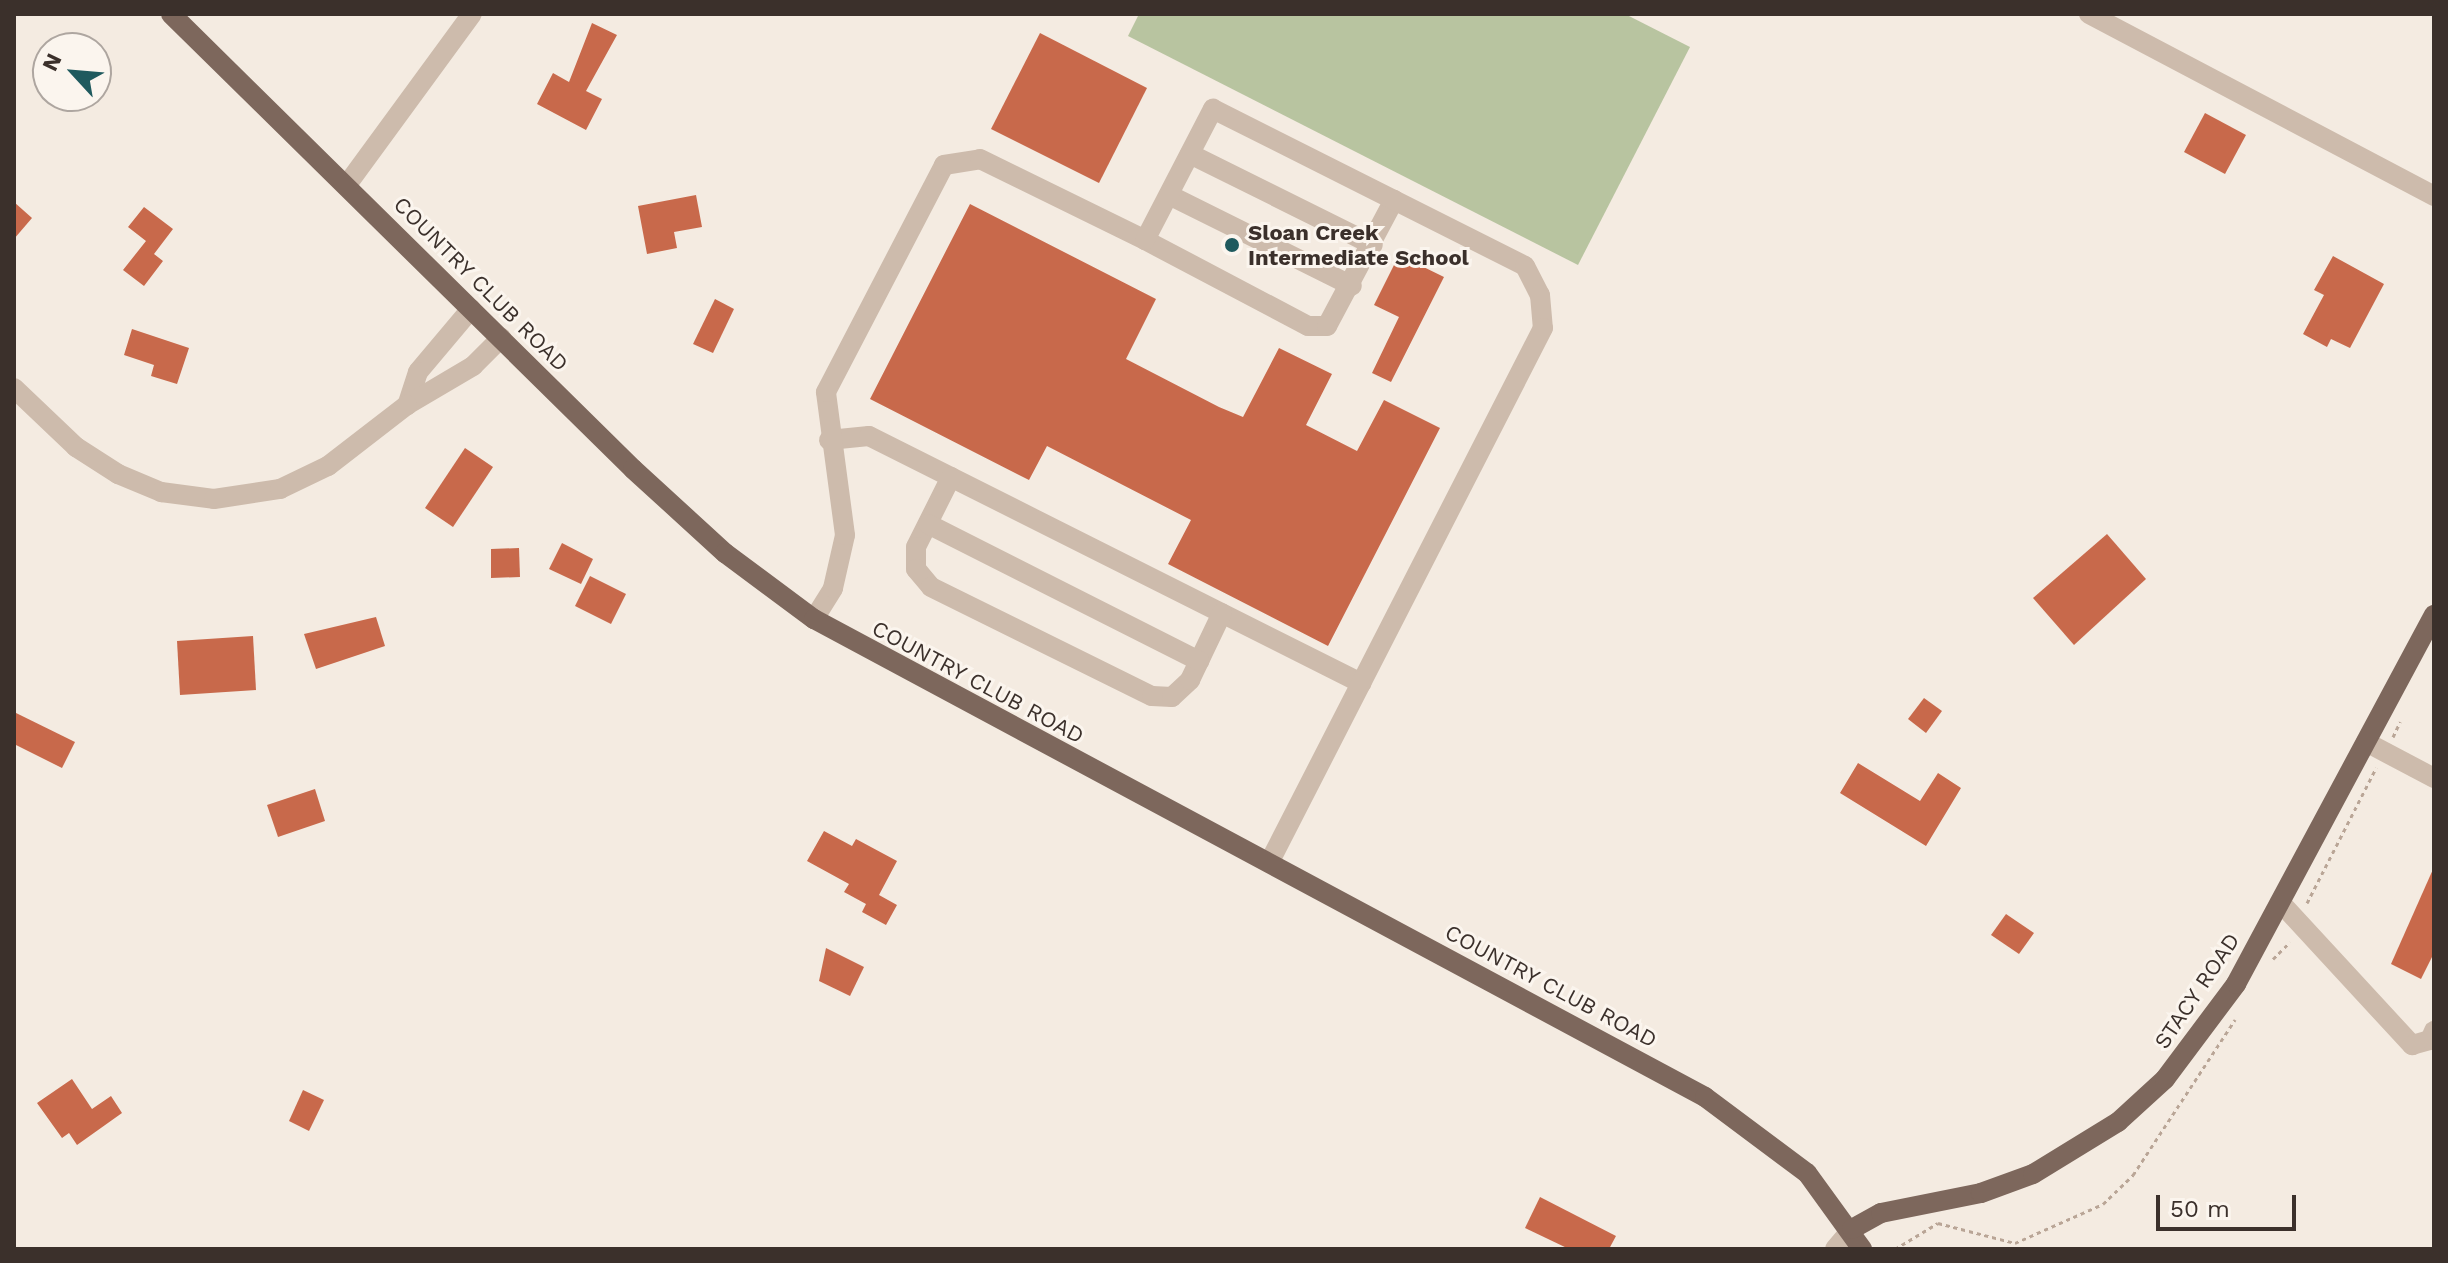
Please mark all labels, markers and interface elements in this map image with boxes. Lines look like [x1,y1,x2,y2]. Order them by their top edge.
north arrow [32,32,112,112]
text: N [37,49,67,75]
street label: COUNTRY CLUB ROAD [388,191,574,377]
place label: Sloan Creek Intermediate School [1248,219,1469,270]
marker: Sloan Creek Intermediate School [1223,236,1241,254]
street label: COUNTRY CLUB ROAD [867,615,1089,749]
street label: COUNTRY CLUB ROAD [1440,919,1662,1053]
street label: STACY ROAD [2148,928,2246,1054]
scale bar [2160,1179,2300,1229]
text: 50 m [2170,1195,2230,1223]

